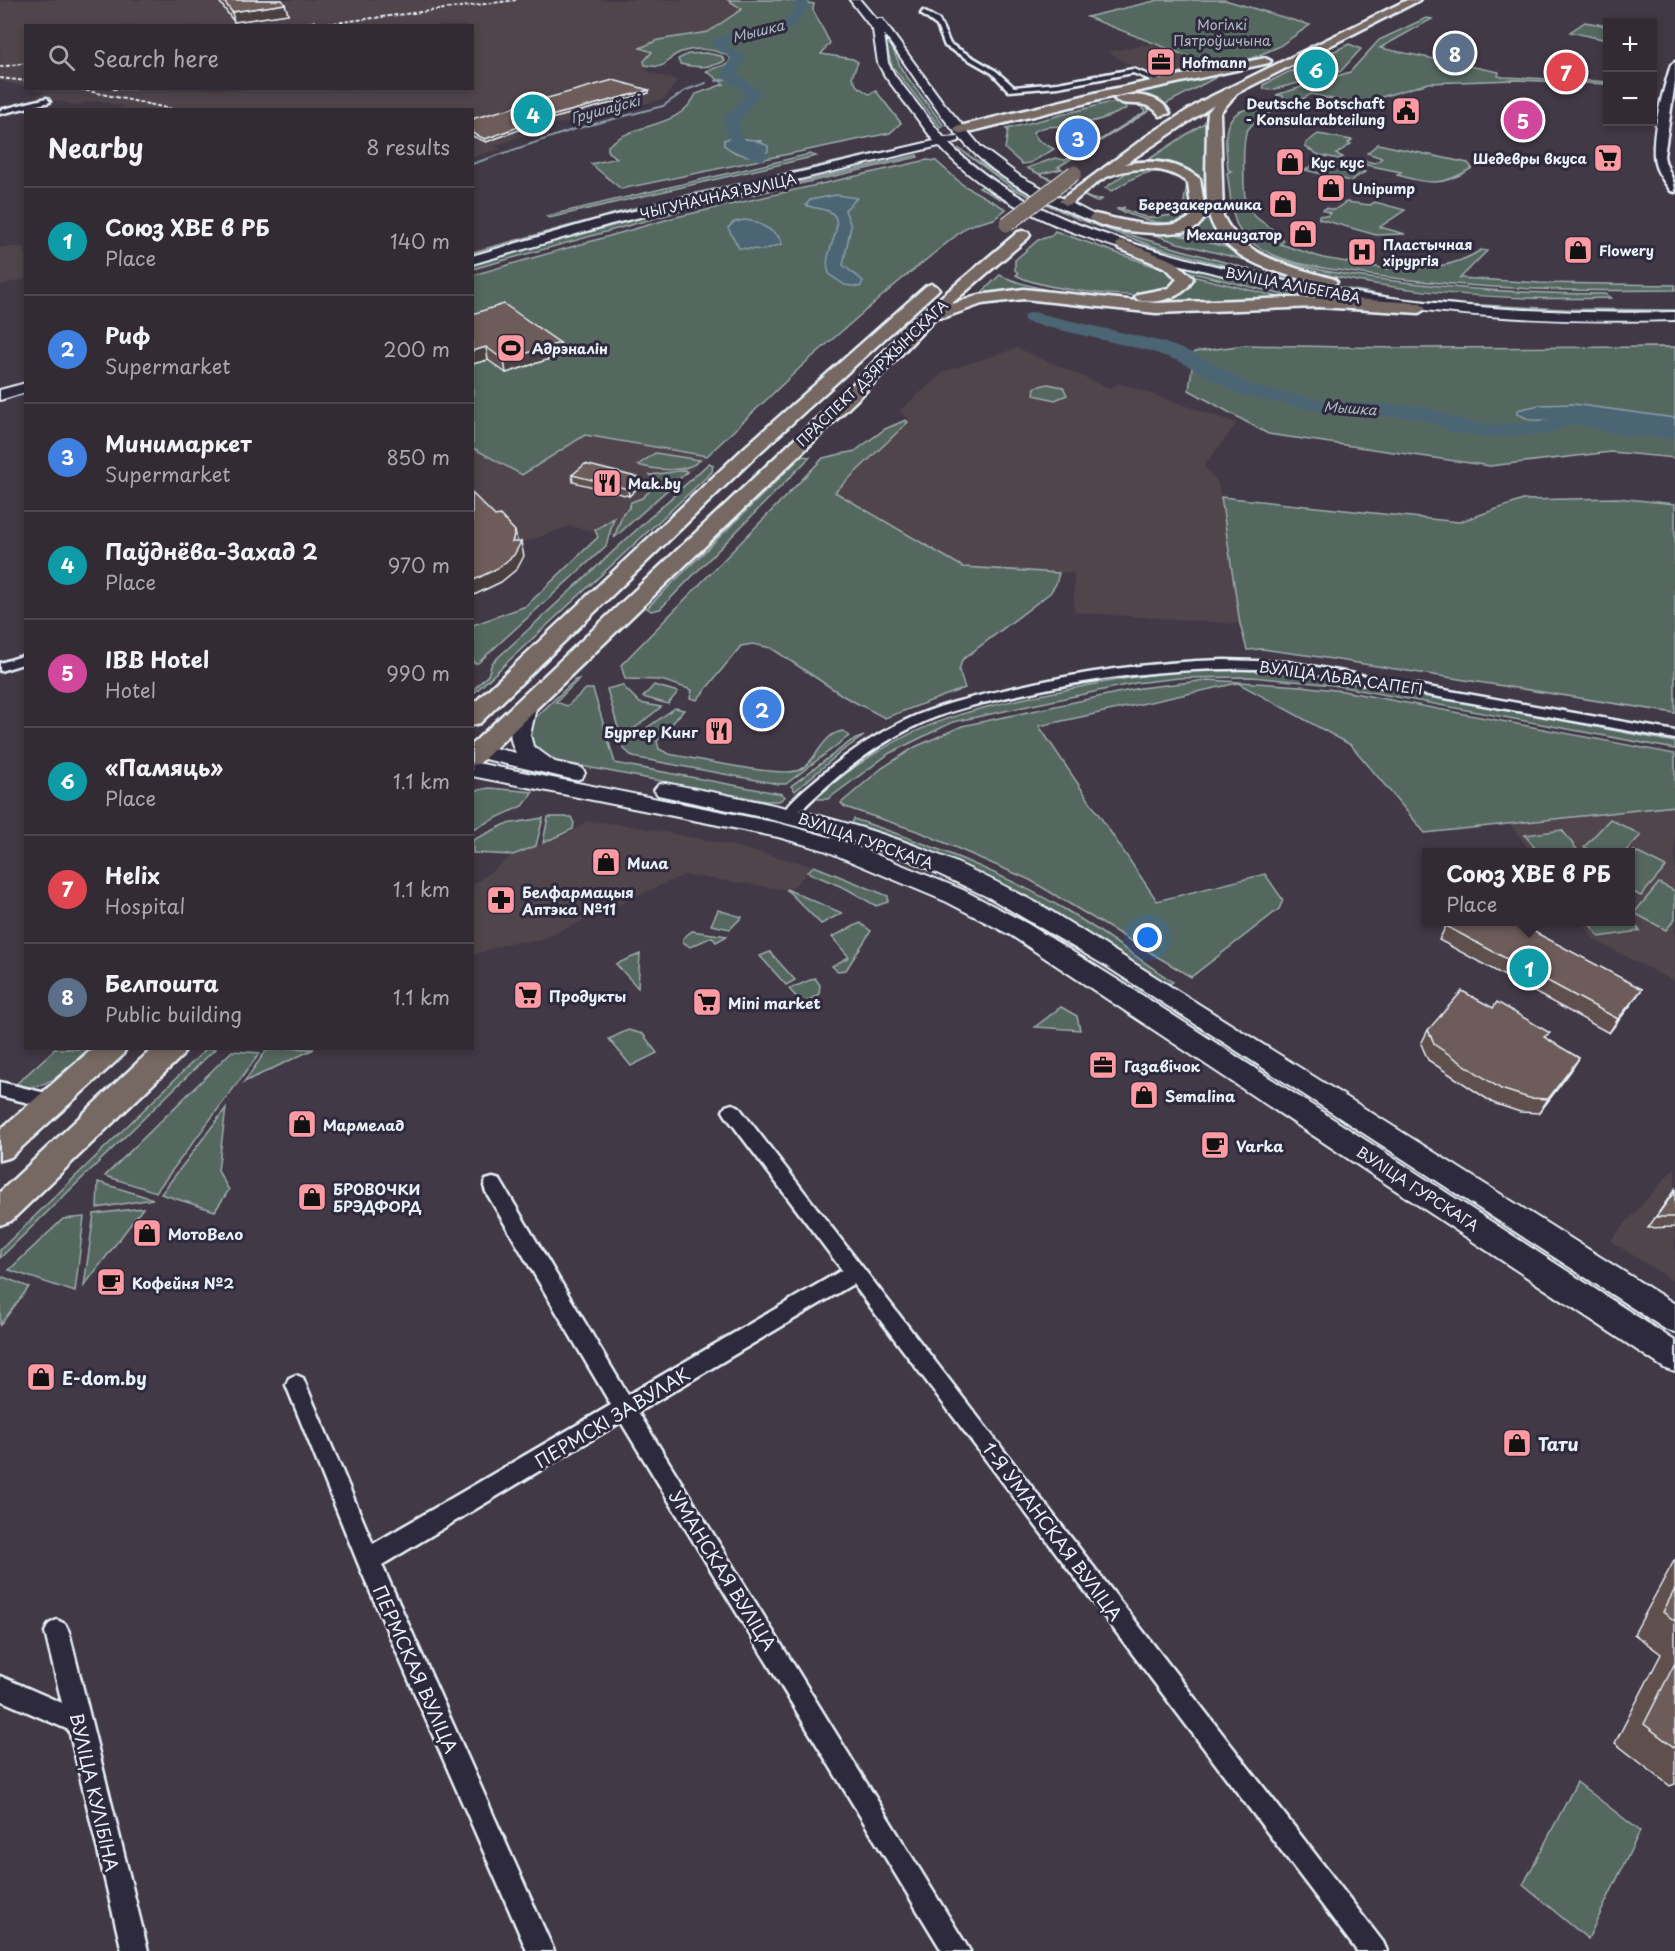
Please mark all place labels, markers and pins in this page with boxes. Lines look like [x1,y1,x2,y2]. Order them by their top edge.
pin: 8 [1436,31,1474,76]
office icon: Hofmann [1145,46,1177,78]
pin: 6 [1296,46,1336,92]
pin: 7 [1546,50,1586,94]
place label: Hofmann [1182,52,1247,73]
pin: 4 [514,92,552,136]
place label: Deutsche Botschaft - Konsularabteilung [1246,93,1385,130]
public building icon: Deutsche Botschaft - Konsularabteilung [1390,95,1422,127]
pin: 5 [1504,98,1543,142]
pin: 3 [1058,116,1098,160]
supermarket icon: Шедевры вкуса [1592,142,1624,174]
shop icon: Кус кус [1274,146,1306,178]
place label: Шедевры вкуса [1473,148,1588,169]
place label: Кус кус [1311,152,1365,173]
shop icon: Unipump [1315,172,1347,204]
place label: Unipump [1352,178,1415,199]
shop icon: Березакерамика [1267,188,1299,220]
place label: Березакерамика [1138,194,1262,215]
shop icon: Механизатор [1287,218,1319,250]
place label: Механизатор [1186,224,1282,245]
place label: Пластычная хірургія [1383,234,1473,271]
shop icon: Flowery [1562,234,1594,266]
hospital icon: Пластычная хірургія [1346,236,1378,268]
place label: Flowery [1599,240,1654,261]
sports icon: Адрэналін [495,332,527,364]
place label: Адрэналін [532,338,608,359]
restaurant icon: Mak.by [591,467,623,499]
place label: Mak.by [628,473,681,494]
pin: 2 [742,686,782,732]
restaurant icon: Бургер Кинг [703,715,735,747]
place label: Бургер Кинг [604,720,699,743]
shop icon: Мила [590,846,622,878]
place label: Мила [627,851,669,874]
place label: Белфармацыя Аптэка №11 [521,880,634,920]
pharmacy icon: Белфармацыя Аптэка №11 [485,884,517,916]
pin: 1 [1510,946,1549,990]
supermarket icon: Продукты [512,979,544,1011]
place label: Продукты [549,984,626,1007]
supermarket icon: Mini market [691,986,723,1018]
place label: Mini market [728,991,821,1014]
office icon: Газавічок [1087,1049,1119,1081]
place label: Газавічок [1124,1054,1200,1077]
shop icon: Semalina [1128,1079,1160,1111]
place label: Semalina [1165,1084,1236,1107]
shop icon: Мармелад [286,1108,318,1140]
place label: Мармелад [323,1113,404,1136]
cafe icon: Varka [1199,1129,1231,1161]
place label: Varka [1236,1134,1284,1157]
place label: БРОВОЧКИ БРЭДФОРД [333,1177,422,1217]
shop icon: БРОВОЧКИ БРЭДФОРД [296,1181,328,1213]
shop icon: МотоВело [131,1217,163,1249]
place label: МотоВело [168,1222,243,1245]
cafe icon: Кофейня №2 [95,1266,127,1298]
place label: Кофейня №2 [132,1271,235,1294]
shop icon: E-dom.by [25,1361,57,1393]
place label: E-dom.by [62,1364,147,1391]
shop icon: Тати [1501,1427,1533,1459]
place label: Тати [1538,1430,1579,1457]

